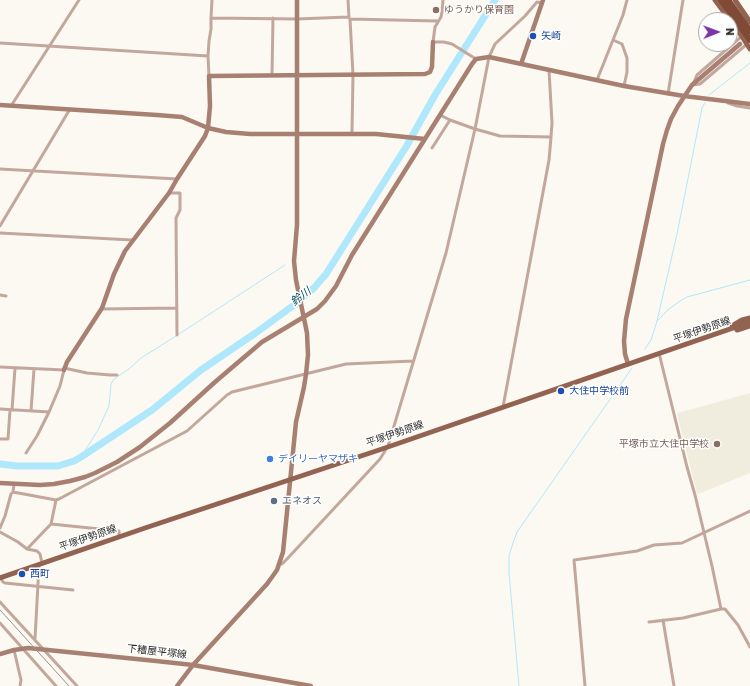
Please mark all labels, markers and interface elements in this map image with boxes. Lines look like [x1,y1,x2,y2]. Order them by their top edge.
place label: ゆうかり保育園 [444,4,514,16]
marker: ゆうかり保育園 [431,5,441,15]
north arrow [698,12,738,52]
text: N [723,28,736,36]
place label: 矢崎 [541,30,561,42]
marker: 矢崎 [528,31,538,41]
water label: 鈴川 [288,285,314,309]
street label: 平塚伊勢原線 [672,315,732,345]
place label: 大住中学校前 [569,385,629,397]
marker: 大住中学校前 [556,386,566,396]
street label: 平塚伊勢原線 [365,419,425,449]
place label: 平塚市立大住中学校 [619,438,709,450]
marker: 平塚市立大住中学校 [712,439,722,449]
place label: デイリーヤマザキ [278,453,358,465]
marker: デイリーヤマザキ [265,454,275,464]
place label: エネオス [282,495,322,507]
marker: エネオス [269,496,279,506]
street label: 平塚伊勢原線 [58,523,118,553]
place label: 西町 [30,568,50,580]
marker: 西町 [17,569,27,579]
street label: 下糟屋平塚線 [127,643,187,661]

